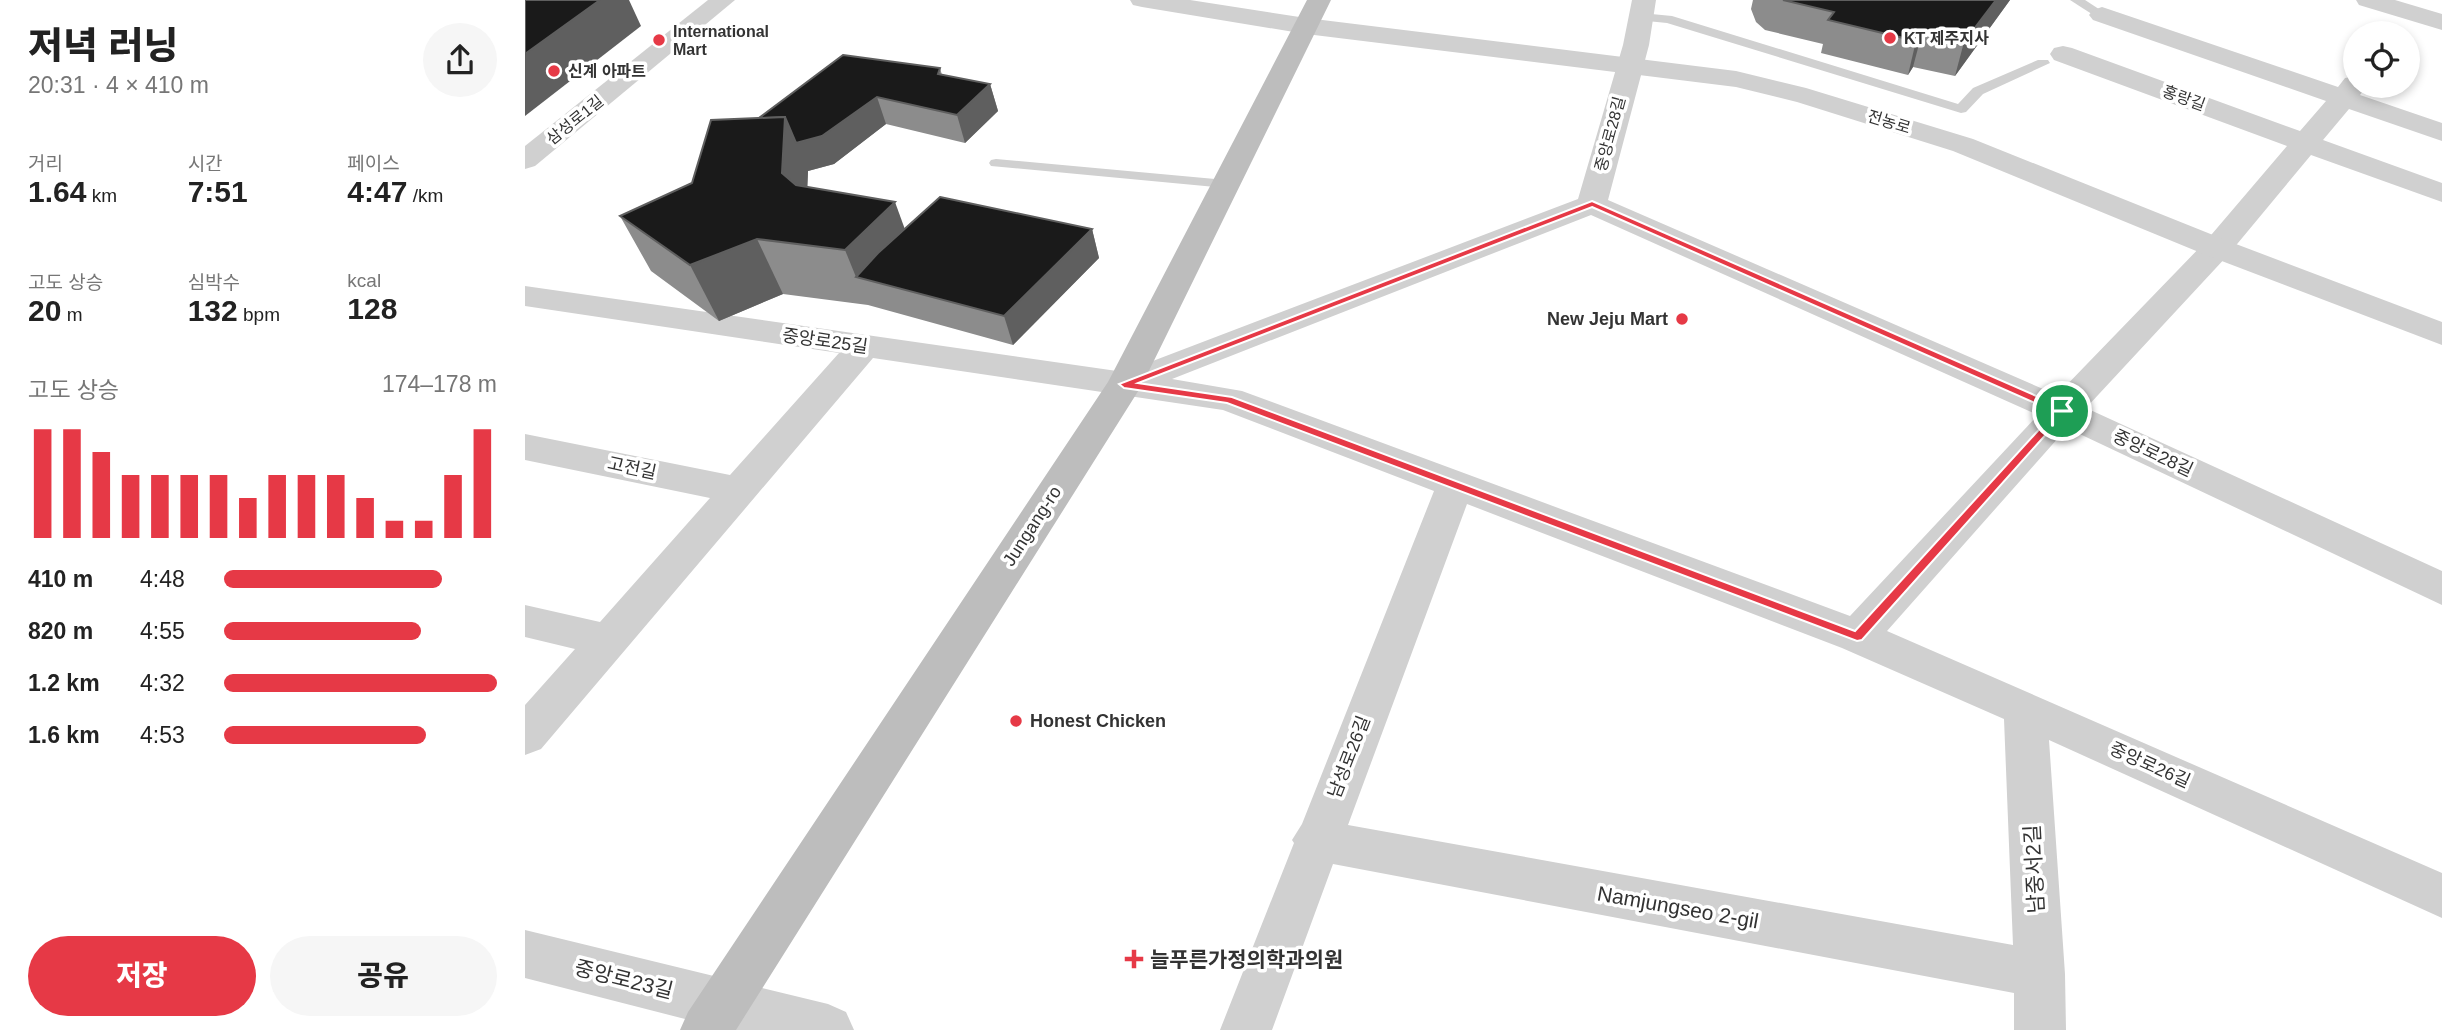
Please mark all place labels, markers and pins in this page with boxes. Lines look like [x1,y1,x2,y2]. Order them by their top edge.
place label: International Mart [673,23,769,58]
marker: KT 제주지사 [1882,30,1898,46]
place label: KT 제주지사 [1904,30,1989,47]
marker: International Mart [651,32,667,48]
marker: 신계 아파트 [546,63,562,79]
place label: 신계 아파트 [568,63,646,80]
place label: New Jeju Mart [1547,309,1668,329]
marker: New Jeju Mart [1674,311,1690,327]
pin [2032,381,2092,441]
place label: Honest Chicken [1030,711,1166,731]
marker: Honest Chicken [1008,713,1024,729]
place label: 늘푸른가정의학과의원 [1150,948,1343,971]
marker: 늘푸른가정의학과의원 [1124,949,1144,969]

